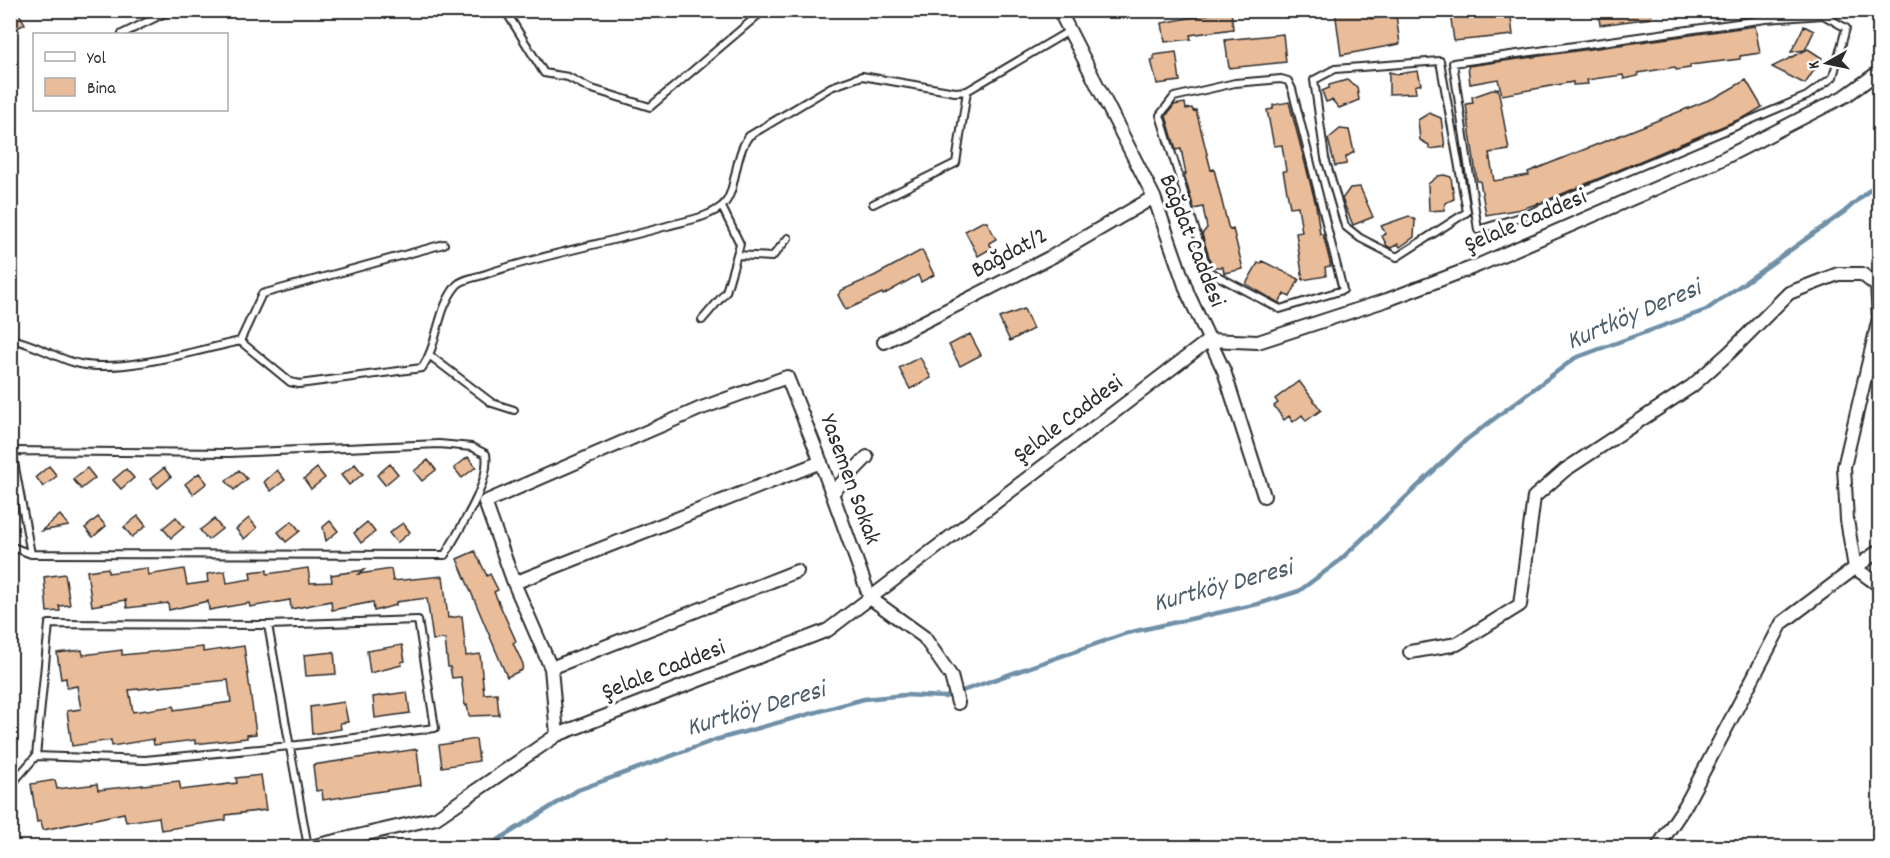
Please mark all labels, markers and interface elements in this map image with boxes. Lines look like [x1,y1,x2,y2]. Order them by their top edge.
legend [33,33,228,111]
north arrow [1797,33,1857,93]
text: Yol [87,47,107,72]
text: K [1803,59,1827,70]
text: Bina [87,77,116,102]
street label: Bağdat Caddesi [1149,169,1233,313]
street label: Şelale Caddesi [1460,181,1592,263]
street label: Bağdat/2 [966,220,1054,288]
water label: Kurtköy Deresi [1561,269,1711,361]
street label: Şelale Caddesi [1007,367,1131,473]
street label: Yasemen Sokak [810,410,888,550]
water label: Kurtköy Deresi [1149,550,1301,623]
street label: Şelale Caddesi [597,632,731,710]
water label: Kurtköy Deresi [682,671,834,747]

